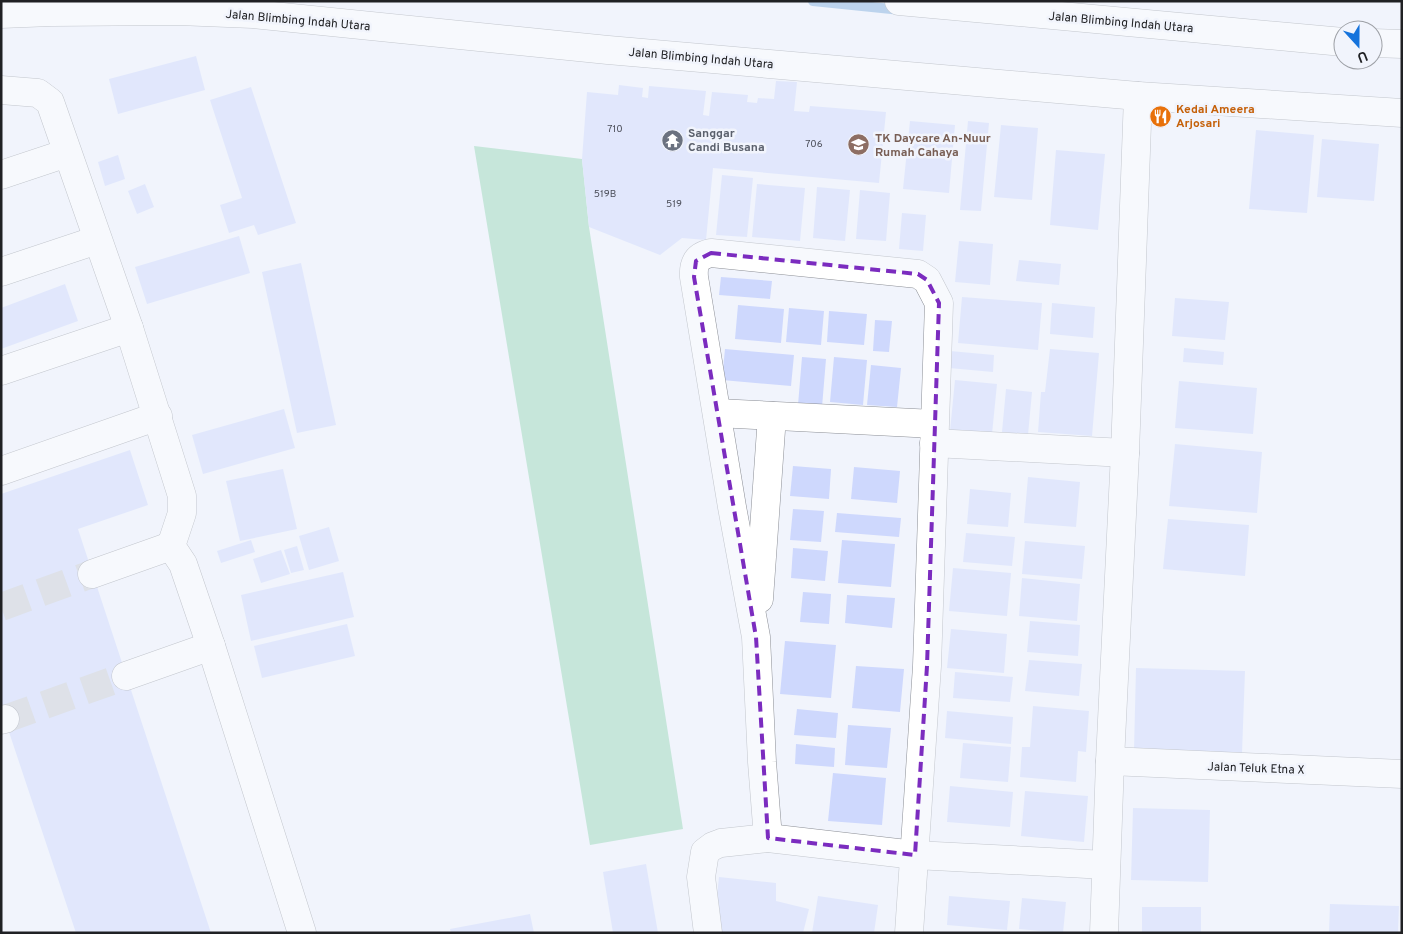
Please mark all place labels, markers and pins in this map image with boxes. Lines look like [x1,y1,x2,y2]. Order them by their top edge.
place label: Kedai Ameera Arjosari [1176,102,1255,132]
restaurant icon: Kedai Ameera Arjosari [1148,104,1172,128]
place label: Sanggar Candi Busana [688,126,765,156]
temple icon: Sanggar Candi Busana [660,128,684,152]
place label: TK Daycare An-Nuur Rumah Cahaya [875,131,991,161]
school or university icon: TK Daycare An-Nuur Rumah Cahaya [847,133,871,157]

